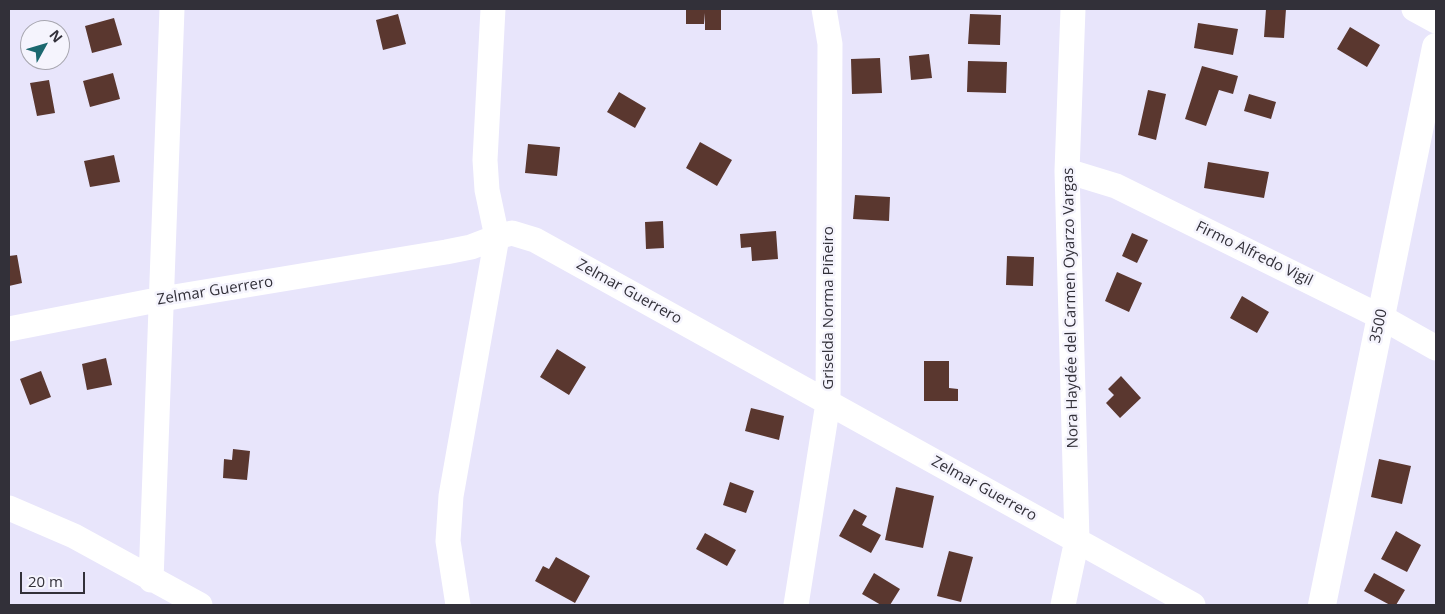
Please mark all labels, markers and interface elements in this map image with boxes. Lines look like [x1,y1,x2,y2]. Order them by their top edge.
north arrow [20,20,70,70]
text: N [45,25,67,46]
street label: Nora Haydée del Carmen Oyarzo Vargas [1060,167,1082,449]
street label: Firmo Alfredo Vigil [1193,218,1315,290]
street label: Griselda Norma Piñeiro [820,226,838,390]
street label: Zelmar Guerrero [573,256,685,328]
street label: Zelmar Guerrero [156,273,274,309]
street label: 3500 [1367,307,1391,345]
street label: Zelmar Guerrero [928,453,1040,525]
scale bar [22,562,88,594]
text: 20 m [28,571,63,591]

